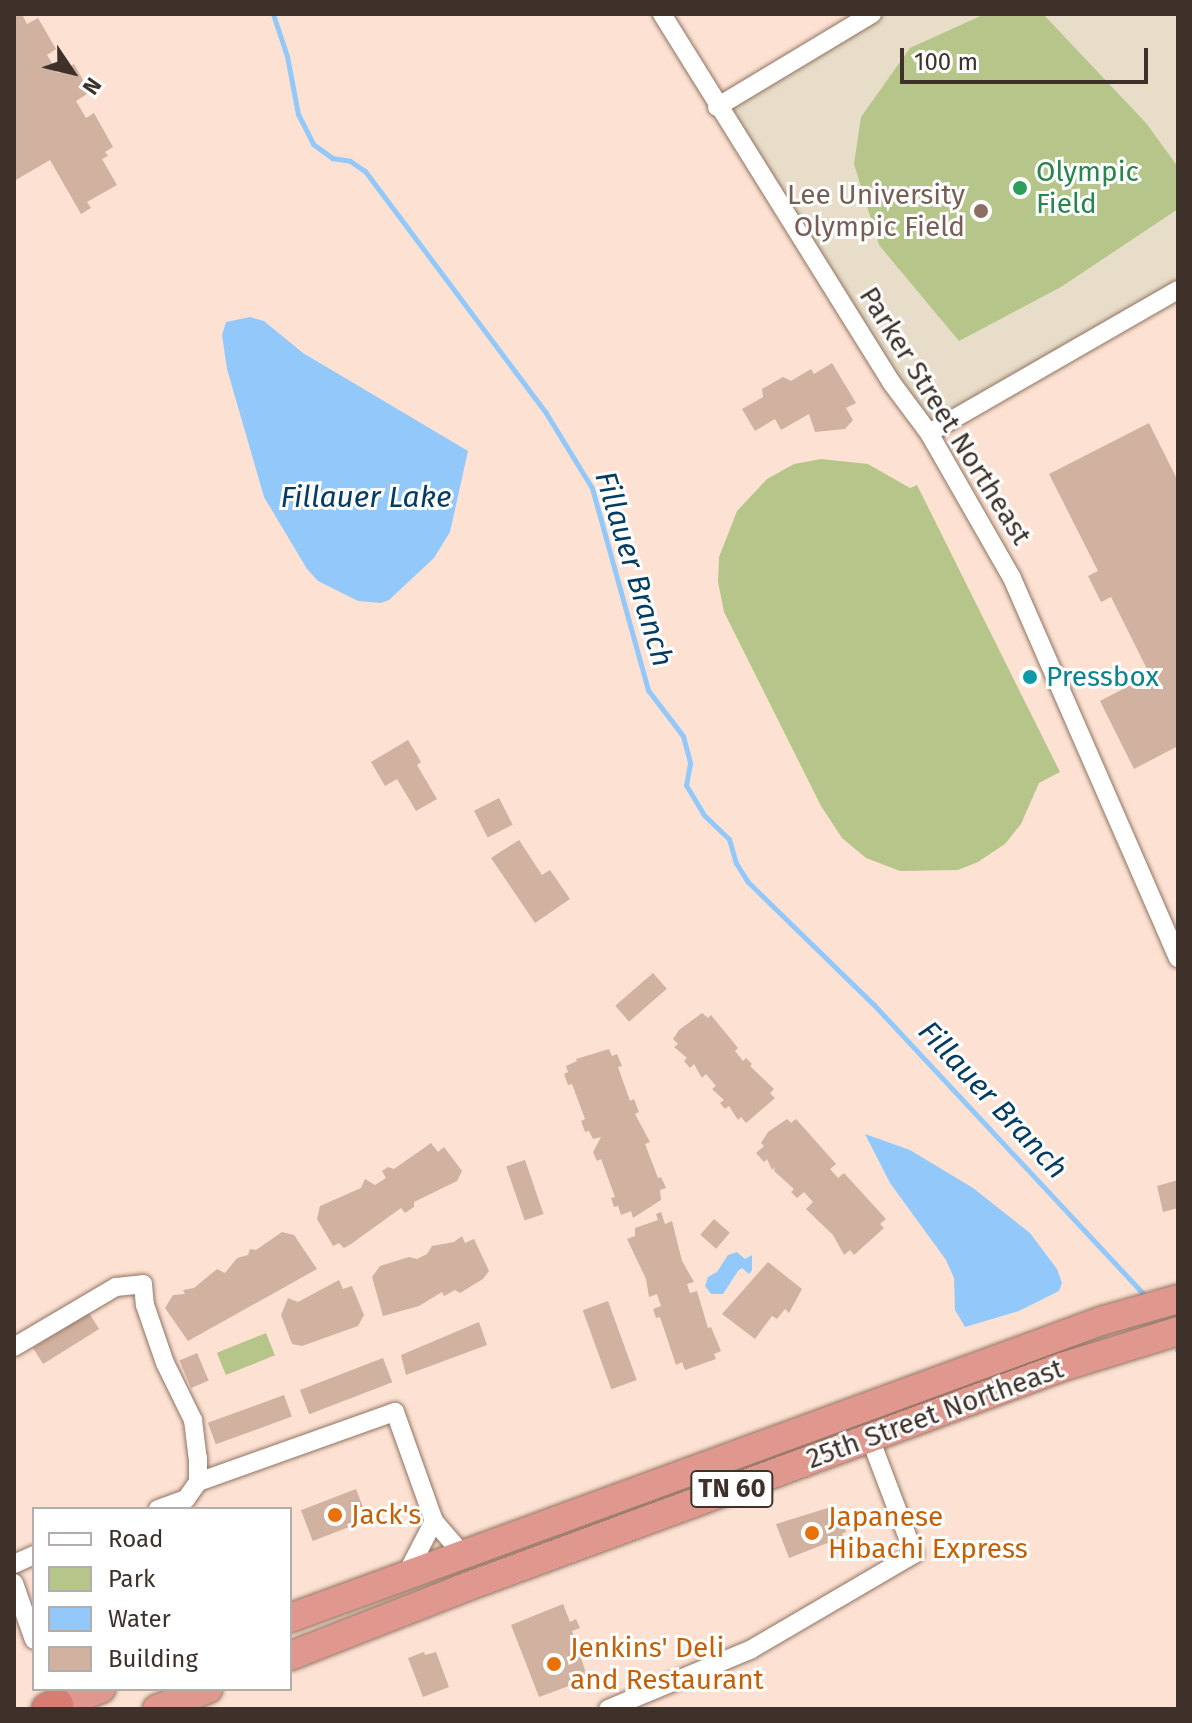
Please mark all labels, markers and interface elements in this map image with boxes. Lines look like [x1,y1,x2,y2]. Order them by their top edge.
north arrow [32,32,112,112]
scale bar [904,32,1152,82]
text: 100 m [914,48,978,76]
text: N [77,72,107,100]
place label: Olympic Field [1036,155,1139,221]
place label: Lee University Olympic Field [787,178,965,244]
marker: Olympic Field [1011,179,1029,197]
marker: Lee University Olympic Field [972,202,990,220]
street label: Parker Street Northeast [852,281,1038,551]
water label: Fillauer Branch [587,467,681,671]
water label: Fillauer Lake [281,479,451,515]
place label: Pressbox [1046,660,1159,694]
marker: Pressbox [1021,668,1039,686]
water label: Fillauer Branch [911,1014,1075,1186]
street label: 25th Street Northeast [802,1352,1068,1476]
road number: TN 60 [690,1467,774,1511]
place label: Jack's [351,1498,421,1532]
place label: Japanese Hibachi Express [828,1500,1028,1566]
marker: Jack's [326,1506,344,1524]
legend [32,1507,292,1691]
marker: Japanese Hibachi Express [803,1524,821,1542]
text: Road [108,1525,163,1553]
text: Park [108,1565,155,1593]
text: Water [108,1605,171,1633]
place label: Jenkins' Deli and Restaurant [570,1631,764,1697]
text: Building [108,1645,198,1673]
marker: Jenkins' Deli and Restaurant [545,1655,563,1673]

